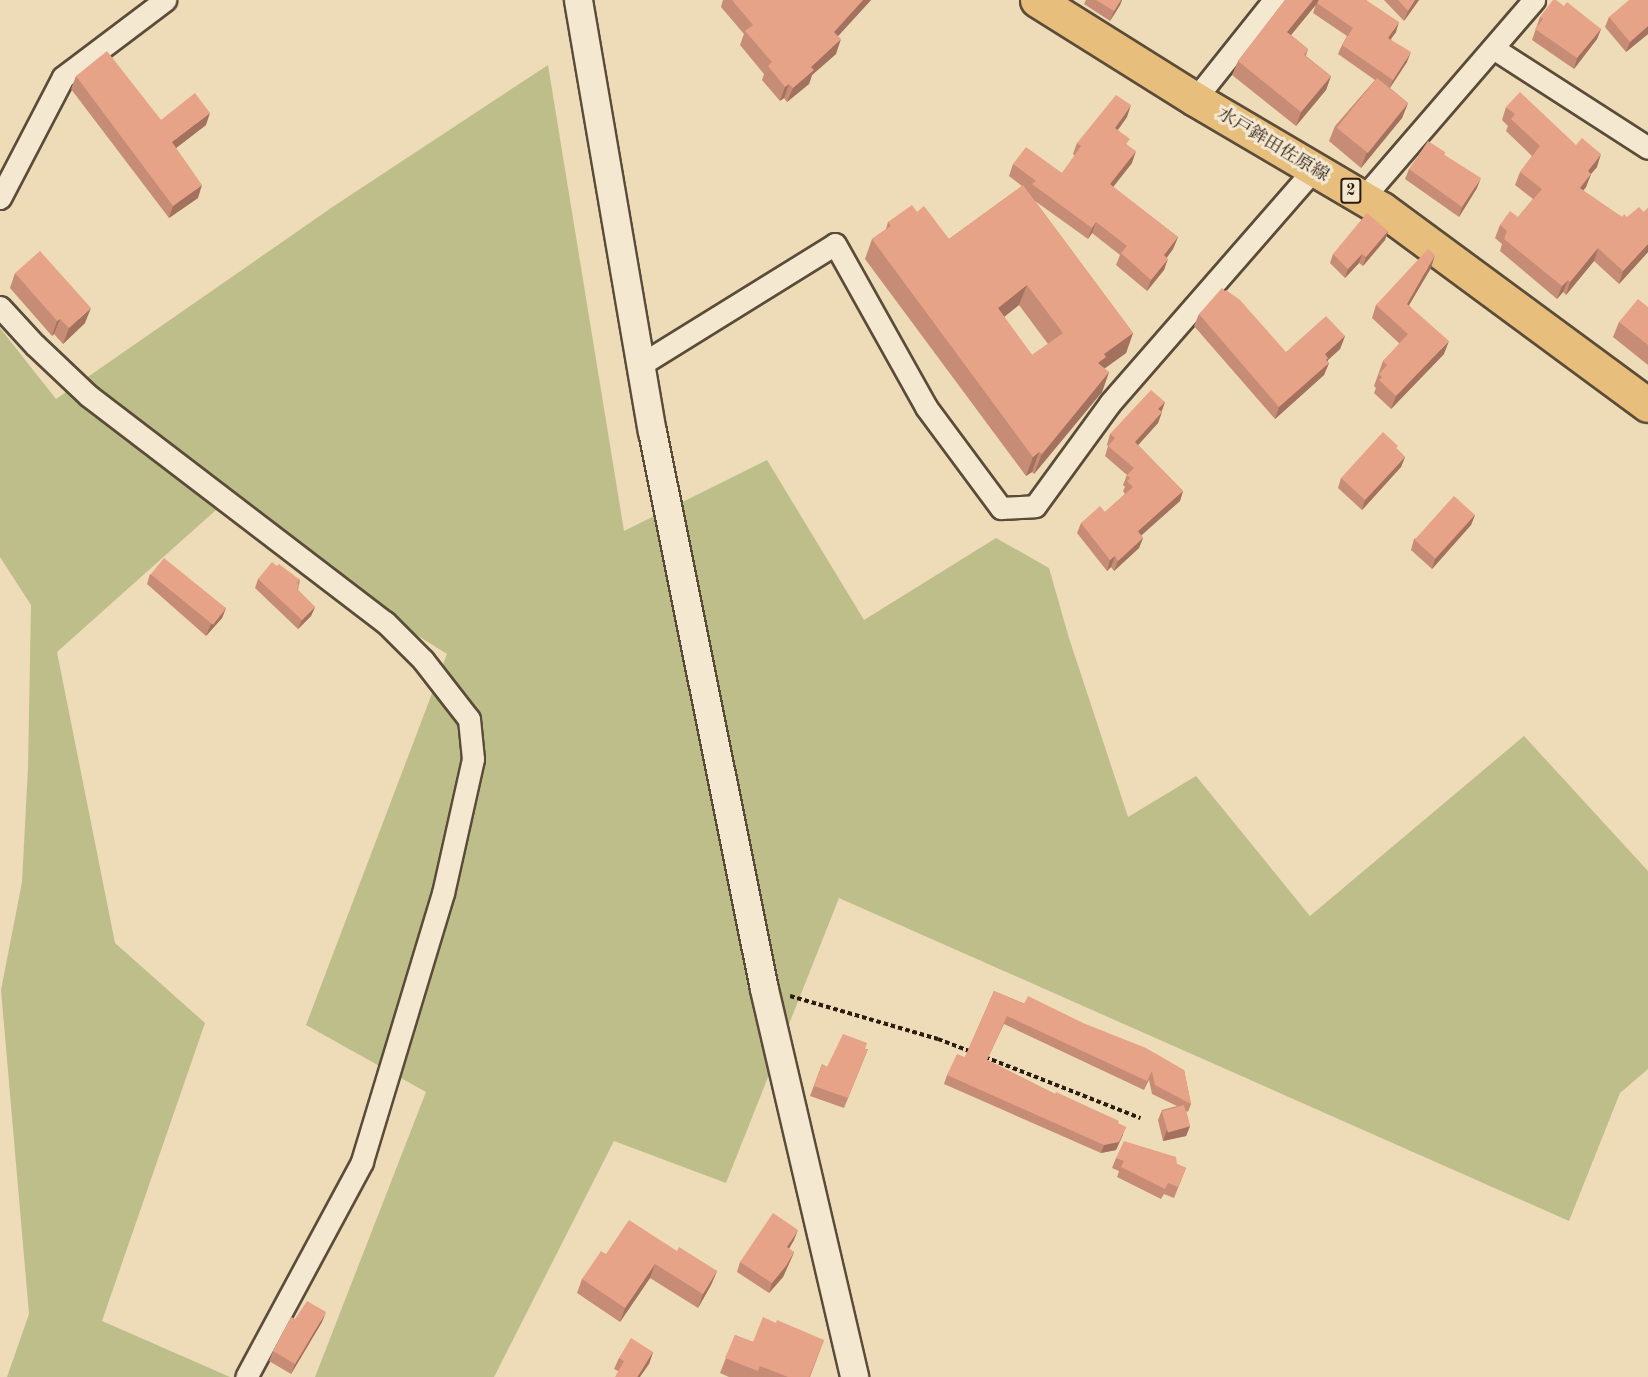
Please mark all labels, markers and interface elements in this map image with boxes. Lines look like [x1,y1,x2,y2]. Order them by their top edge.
street label: 水戸鉾田佐原線 [1213,103,1333,187]
road number: 2 [1339,178,1363,204]

